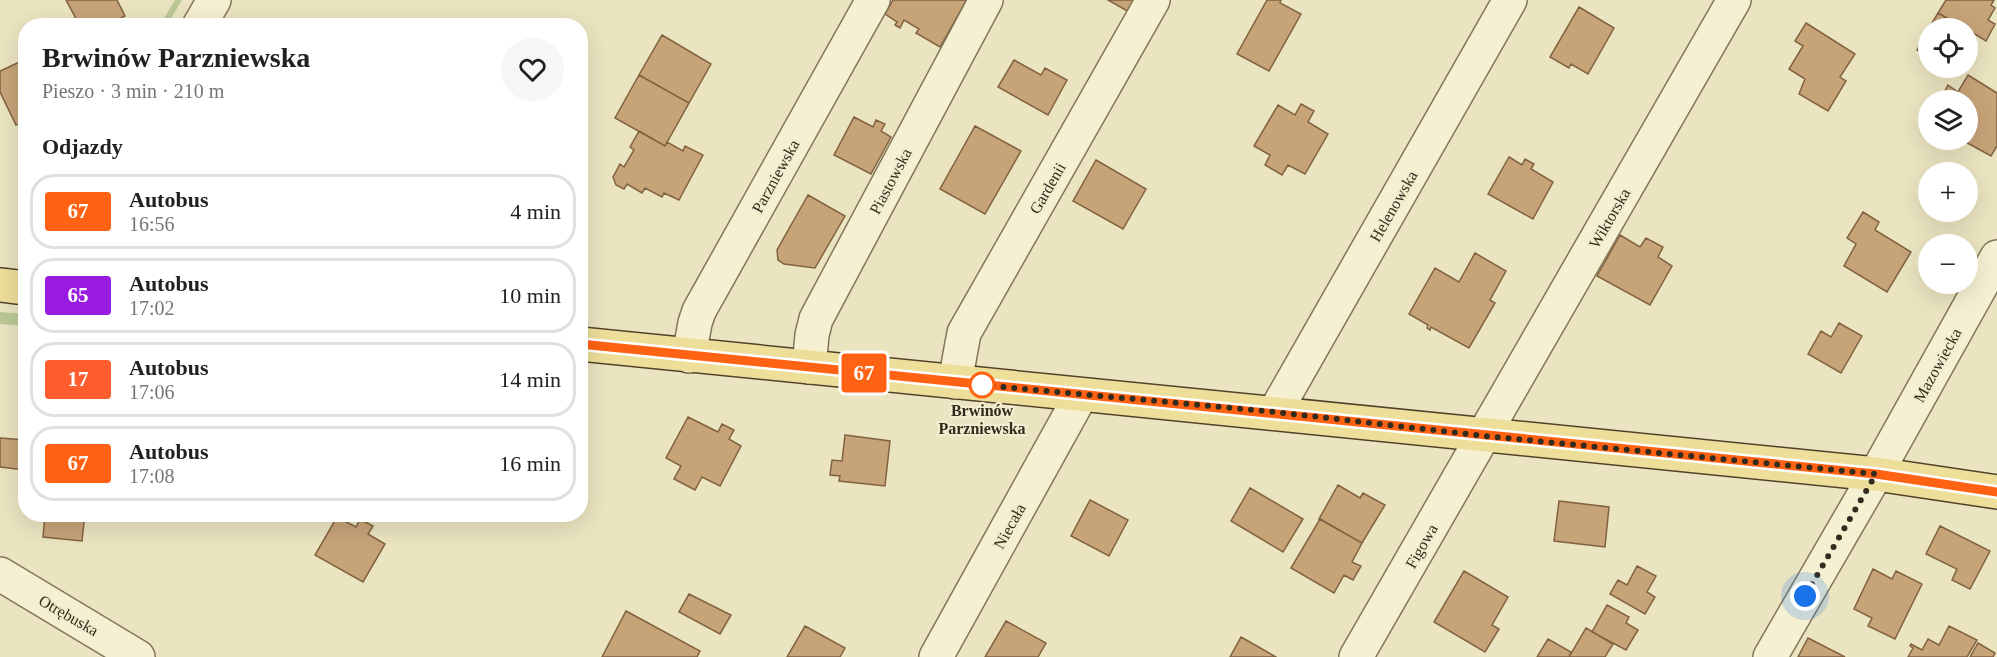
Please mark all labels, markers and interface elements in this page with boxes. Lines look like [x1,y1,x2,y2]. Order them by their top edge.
map controls [1918,18,1978,294]
button: locate [1918,18,1978,78]
button: heart [501,38,564,101]
text: Brwinów Parzniewska [42,42,310,73]
text: Pieszo · 3 min · 210 m [42,80,224,102]
button: layers [1918,90,1978,150]
text: Odjazdy [42,134,123,159]
street label: Parzniewska [748,137,802,216]
street label: Piastowska [866,145,915,217]
street label: Gardenii [1026,159,1069,217]
button: + [1918,162,1978,222]
street label: Helenowska [1366,168,1421,245]
street label: Wiktorska [1586,185,1633,251]
text: Autobus [129,187,208,212]
text: 67 [68,199,89,223]
text: 4 min [510,199,561,224]
text: 16:56 [129,213,175,235]
button: − [1918,234,1978,294]
text: Autobus [129,271,208,296]
text: 65 [68,283,89,307]
text: 10 min [499,283,561,308]
text: 17:02 [129,297,175,319]
street label: Mazowiecka [1910,325,1965,405]
line badge: 67 [837,354,891,392]
text: Autobus [129,355,208,380]
text: 67 [854,361,875,385]
text: 17 [68,367,89,391]
text: 14 min [499,367,561,392]
marker: Brwinów Parzniewska [969,372,995,398]
text: 17:06 [129,381,175,403]
place label: Brwinów Parzniewska [938,402,1026,437]
text: Autobus [129,439,208,464]
text: 67 [68,451,89,475]
text: 16 min [499,451,561,476]
text: 17:08 [129,465,175,487]
street label: Niecała [990,501,1029,552]
street label: Figowa [1402,521,1442,572]
your location [1790,581,1820,611]
street label: Otrębuska [36,592,101,640]

